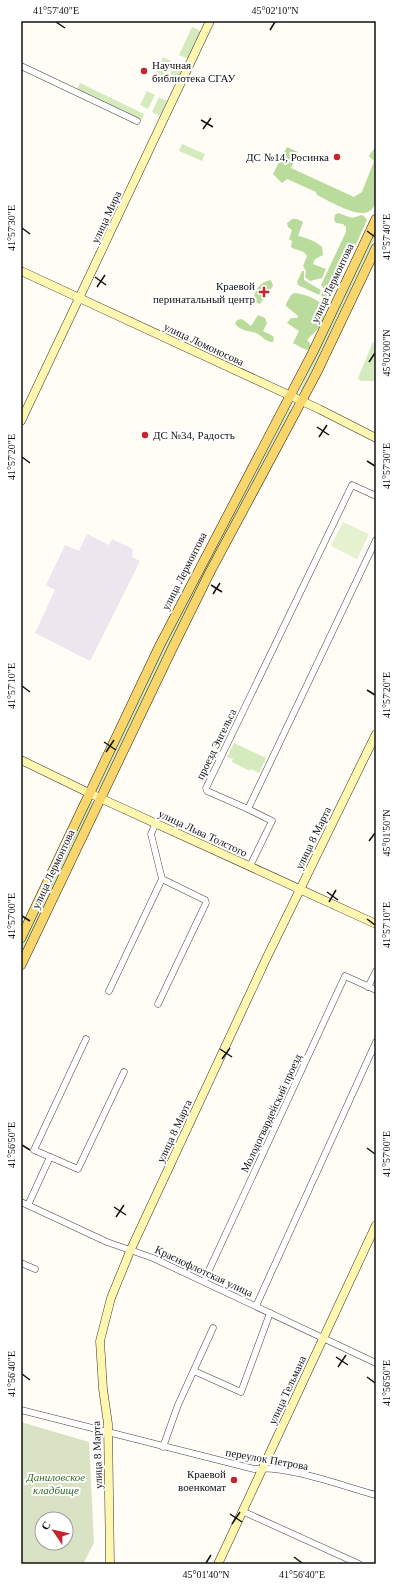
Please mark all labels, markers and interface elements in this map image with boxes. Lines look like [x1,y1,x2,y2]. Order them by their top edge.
text: 41°57'40"E [33,5,79,16]
text: 45°02'10"N [251,5,299,16]
place label: Научная библиотека СГАУ [152,59,236,84]
marker: Научная библиотека СГАУ [139,66,149,76]
place label: ДС №14, Росинка [246,151,329,163]
marker: ДС №14, Росинка [332,152,342,162]
street label: улица Мира [89,189,123,245]
text: 41°57'30"E [6,205,17,251]
text: 41°57'40"E [381,214,392,260]
street label: улица Лермонтова [308,241,356,324]
place label: Краевой перинатальный центр [153,280,255,305]
marker: Краевой перинатальный центр [258,286,270,298]
street label: улица Ломоносова [162,320,246,368]
text: 45°02'00"N [381,329,392,377]
place label: ДС №34, Радость [153,429,235,441]
marker: ДС №34, Радость [140,430,150,440]
text: 41°57'20"E [6,434,17,480]
text: 41°57'30"E [381,443,392,489]
street label: улица Лермонтова [159,530,209,612]
text: 41°57'10"E [6,663,17,709]
text: 41°57'20"E [381,672,392,718]
street label: проезд Энгельса [194,707,238,781]
street label: улица 8 Марта [293,805,333,871]
street label: улица Льва Толстого [157,807,250,859]
text: 45°01'50"N [381,809,392,857]
street label: улица Лермонтова [29,827,77,910]
text: 41°57'00"E [6,893,17,939]
text: 41°57'10"E [381,902,392,948]
street label: Молодогвардейский проезд [238,1051,304,1174]
street label: улица 8 Марта [154,1098,194,1164]
text: 41°56'50"E [6,1122,17,1168]
text: 41°57'00"E [381,1131,392,1177]
street label: Краснофлотская улица [153,1243,255,1299]
text: 41°56'40"E [6,1351,17,1397]
street label: улица Тельмана [266,1354,308,1426]
text: 41°56'50"E [381,1360,392,1406]
street label: улица 8 Марта [90,1421,104,1489]
street label: переулок Петрова [225,1446,309,1472]
place label: Краевой военкомат [178,1468,226,1493]
park label: Даниловское кладбище [26,1471,85,1496]
marker: Краевой военкомат [229,1475,239,1485]
north arrow [34,1511,74,1551]
text: С [39,1519,53,1532]
text: 45°01'40"N [182,1569,230,1580]
text: 41°56'40"E [279,1569,325,1580]

